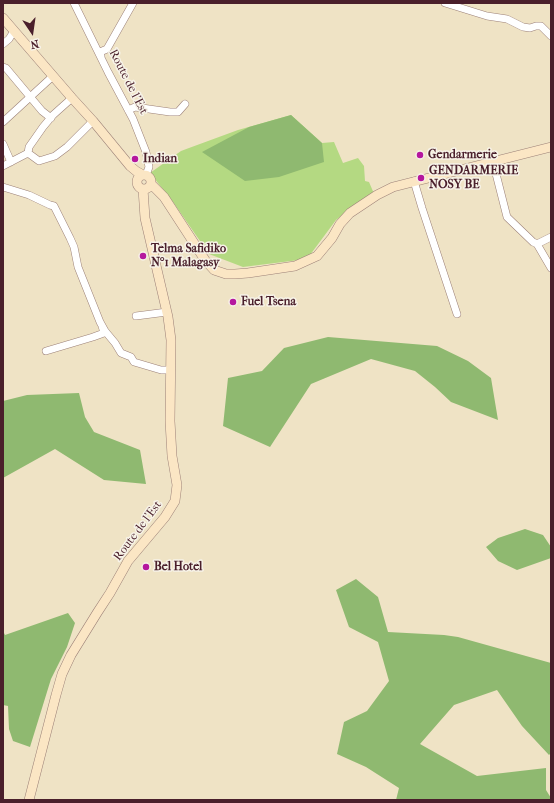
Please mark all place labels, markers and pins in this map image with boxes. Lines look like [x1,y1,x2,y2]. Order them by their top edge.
place label: Gendarmerie [428,148,497,162]
marker: Gendarmerie [415,150,425,160]
place label: Indian [143,152,177,166]
marker: Indian [130,154,140,164]
place label: GENDARMERIE NOSY BE [429,164,518,192]
marker: GENDARMERIE NOSY BE [416,173,426,183]
place label: Telma Safidiko N°1 Malagasy [151,242,226,270]
marker: Telma Safidiko N°1 Malagasy [138,251,148,261]
place label: Fuel Tsena [241,295,296,309]
marker: Fuel Tsena [228,297,238,307]
place label: Bel Hotel [154,560,202,574]
marker: Bel Hotel [141,562,151,572]

